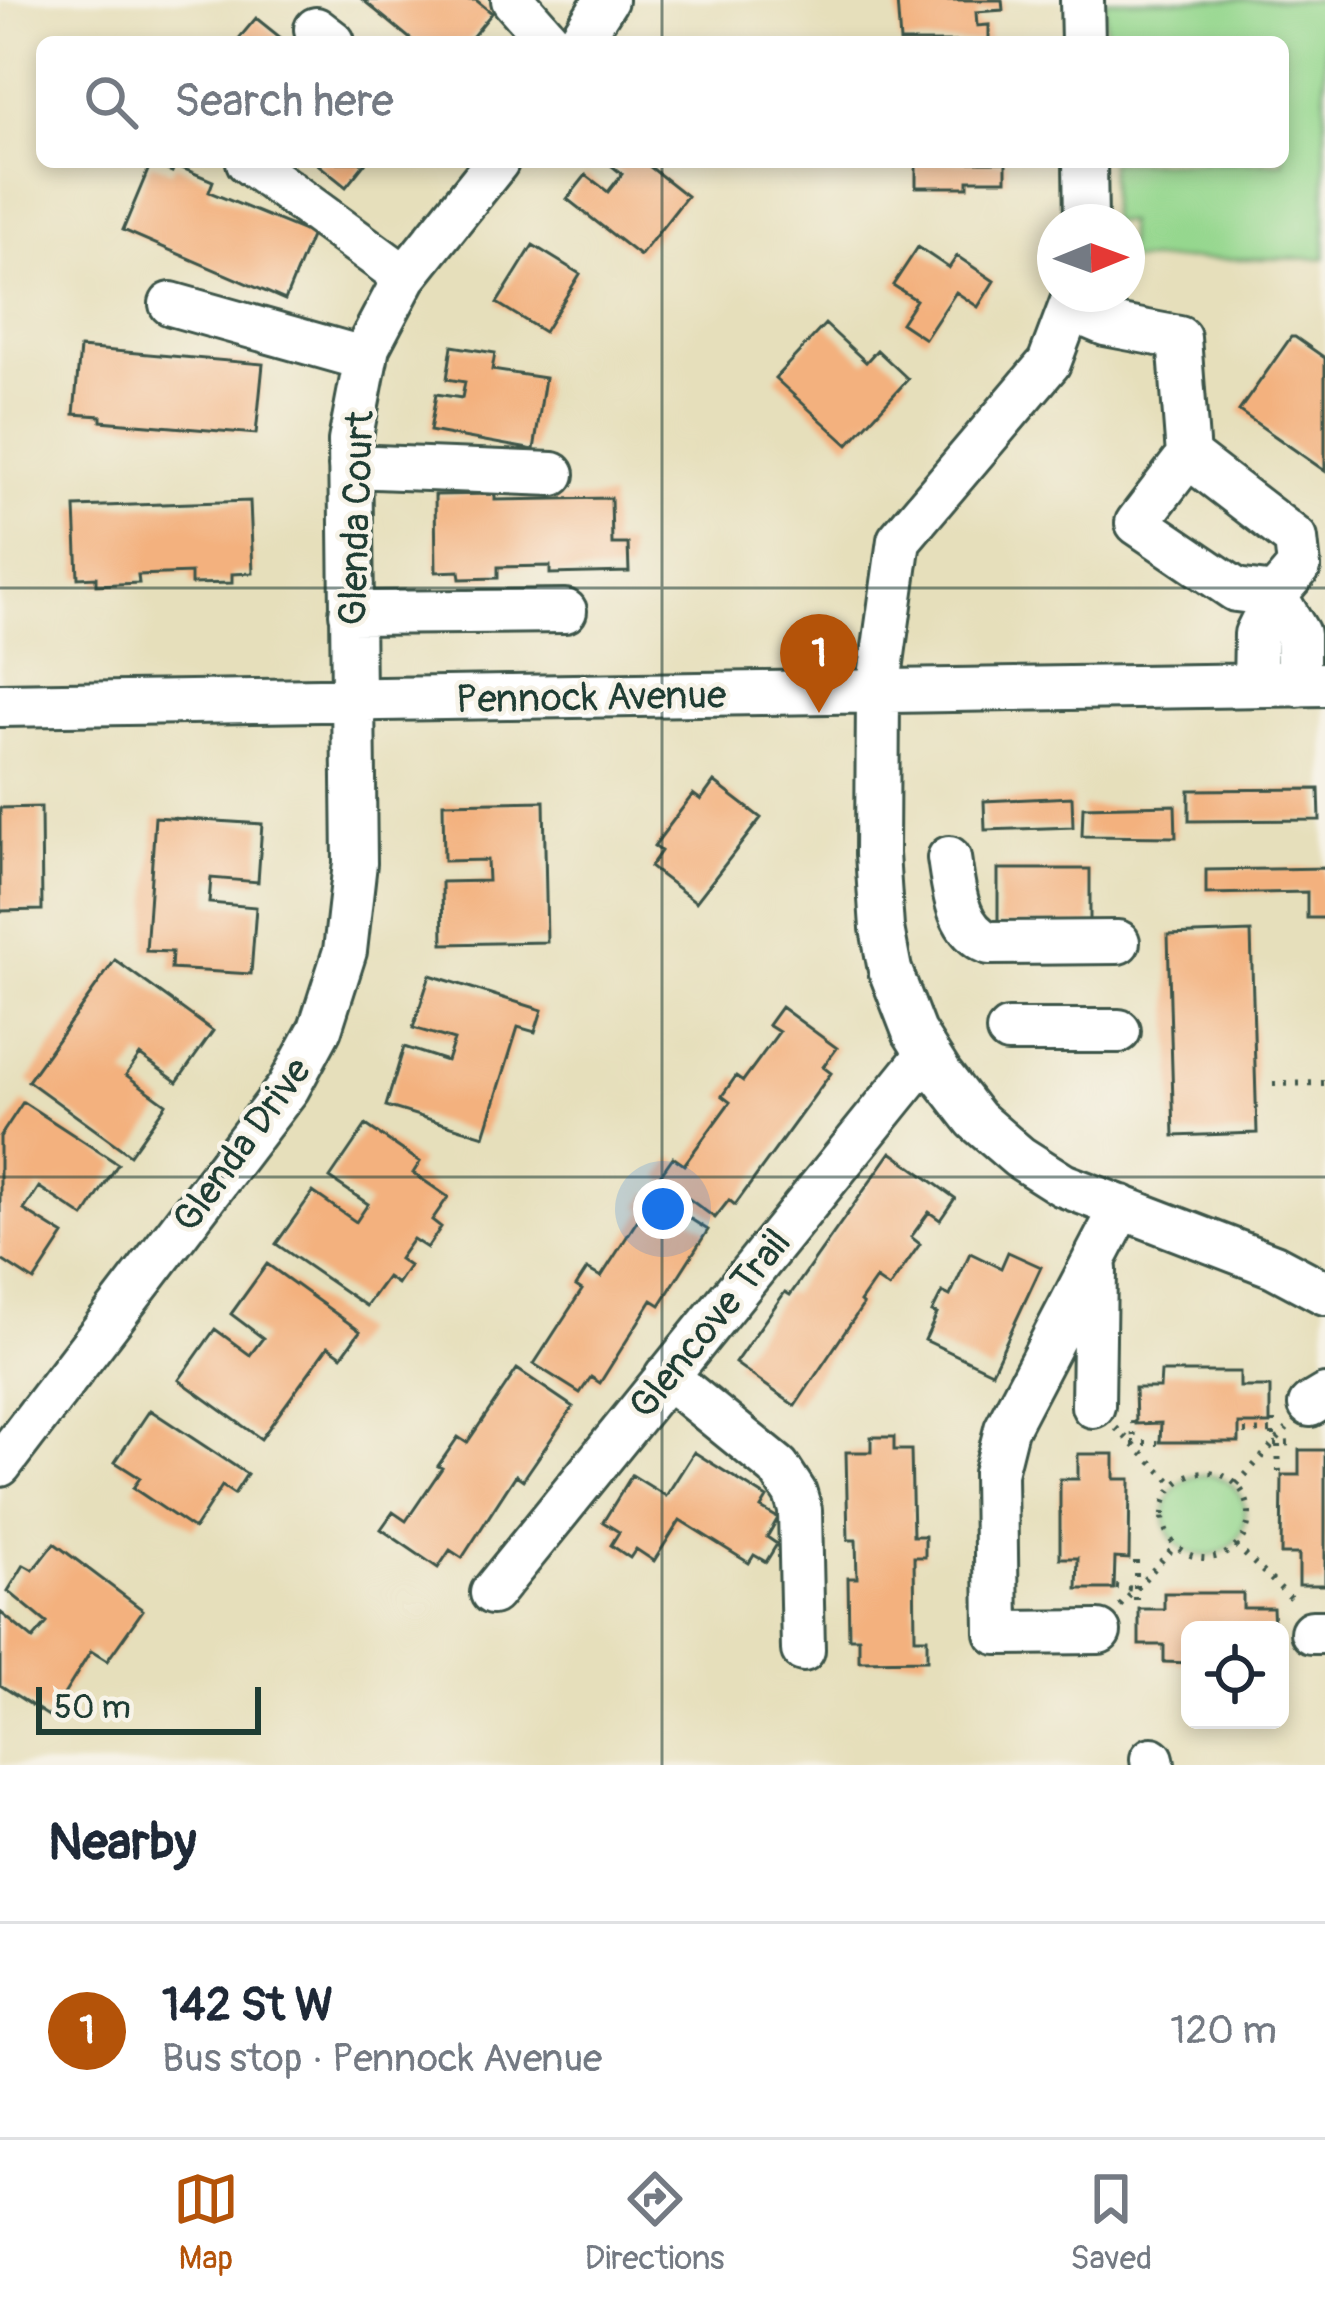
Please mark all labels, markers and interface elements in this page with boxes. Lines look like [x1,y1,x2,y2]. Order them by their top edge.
search box [36,36,1289,168]
icon: search [78,69,144,135]
text: Search here [174,74,394,130]
north arrow [1037,204,1145,312]
street label: Glenda Court [328,409,385,626]
pin: 1 [780,614,858,713]
street label: Pennock Avenue [455,671,727,724]
street label: Glenda Drive [162,1048,322,1242]
your location [633,1179,693,1239]
street label: Glencove Trail [619,1219,802,1429]
map controls [1181,1621,1289,1729]
button: locate [1181,1621,1289,1729]
scale bar [36,1681,261,1734]
text: 50 m [54,1687,131,1728]
text: Nearby [48,1811,196,1875]
text: 142 St W [162,1978,333,2034]
text: 1 [79,2006,95,2055]
text: 120 m [1170,2006,1277,2055]
text: Bus stop · Pennock Avenue [162,2034,602,2083]
tab: Map [173,2166,239,2279]
tab: Directions [585,2166,725,2279]
tab: Saved [1070,2166,1152,2279]

